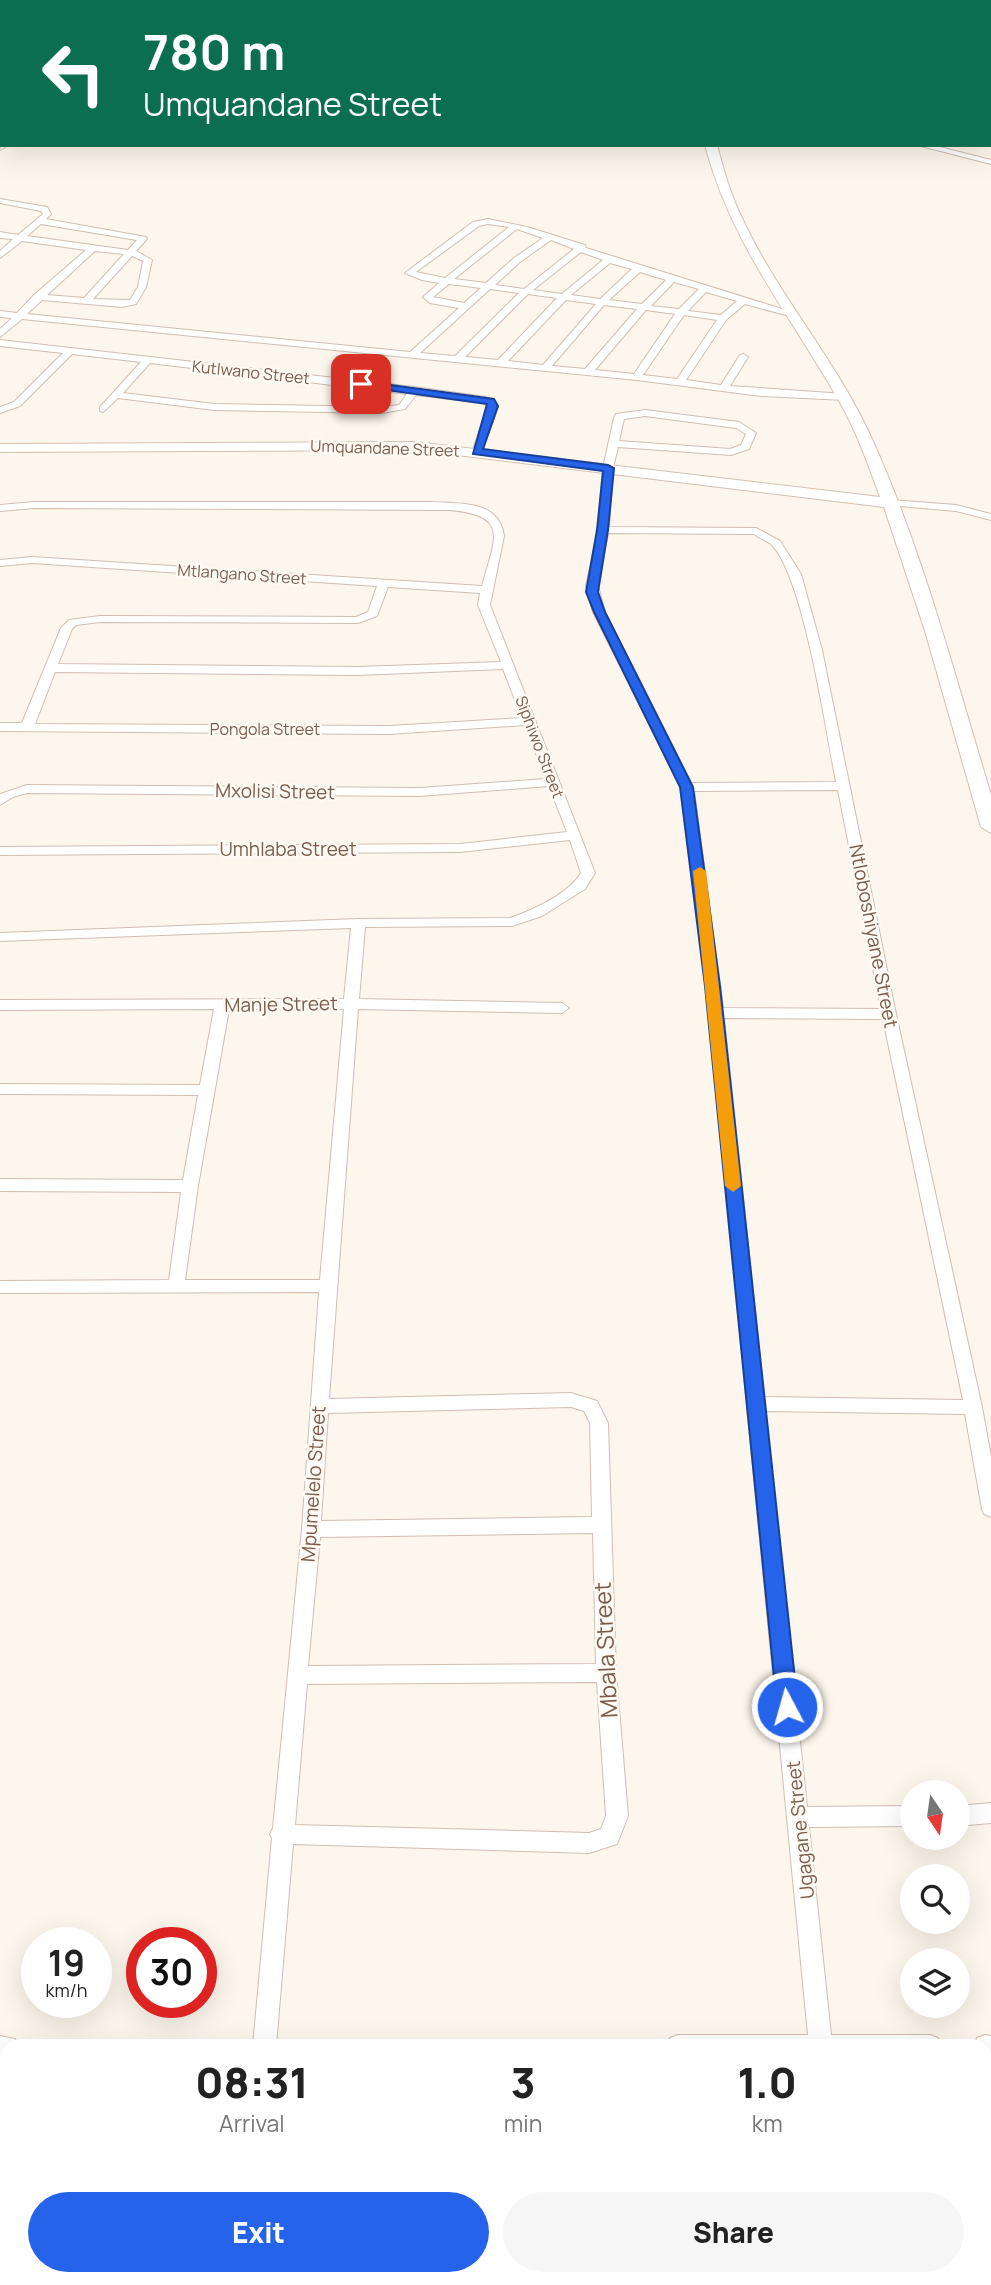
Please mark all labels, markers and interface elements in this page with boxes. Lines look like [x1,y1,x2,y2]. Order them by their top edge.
text: 780 m [143,18,285,85]
icon: left [28,28,119,119]
text: Umquandane Street [143,82,442,126]
pin [331,354,391,414]
street label: Kutlwano Street [191,355,311,389]
icon: arrive [342,365,380,403]
street label: Umquandane Street [310,434,460,462]
street label: Mtlangano Street [177,559,307,589]
street label: Siphiwo Street [510,693,570,801]
street label: Pongola Street [210,718,320,740]
street label: Mxolisi Street [215,777,335,805]
street label: Umhlaba Street [219,836,357,862]
street label: Ntloboshiyane Street [843,842,905,1030]
street label: Manje Street [224,990,338,1018]
street label: Mpumelelo Street [295,1405,331,1563]
street label: Mbala Street [585,1581,625,1719]
position arrow [750,1670,824,1744]
street label: Ugagane Street [780,1760,820,1900]
north arrow [900,1780,970,1850]
map controls [900,1780,970,2018]
button: search [900,1864,970,1934]
speed limit sign: 30 [126,1927,217,2018]
text: 19 [48,1939,85,1987]
button: layers [900,1948,970,2018]
text: km/h [46,1978,87,2002]
text: 08:31 [195,2053,309,2111]
text: 3 [511,2053,536,2111]
text: 1.0 [738,2053,797,2111]
text: Arrival [219,2107,285,2139]
text: min [504,2107,542,2139]
text: km [752,2107,783,2139]
button: Exit [28,2192,489,2272]
button: Share [503,2192,964,2272]

